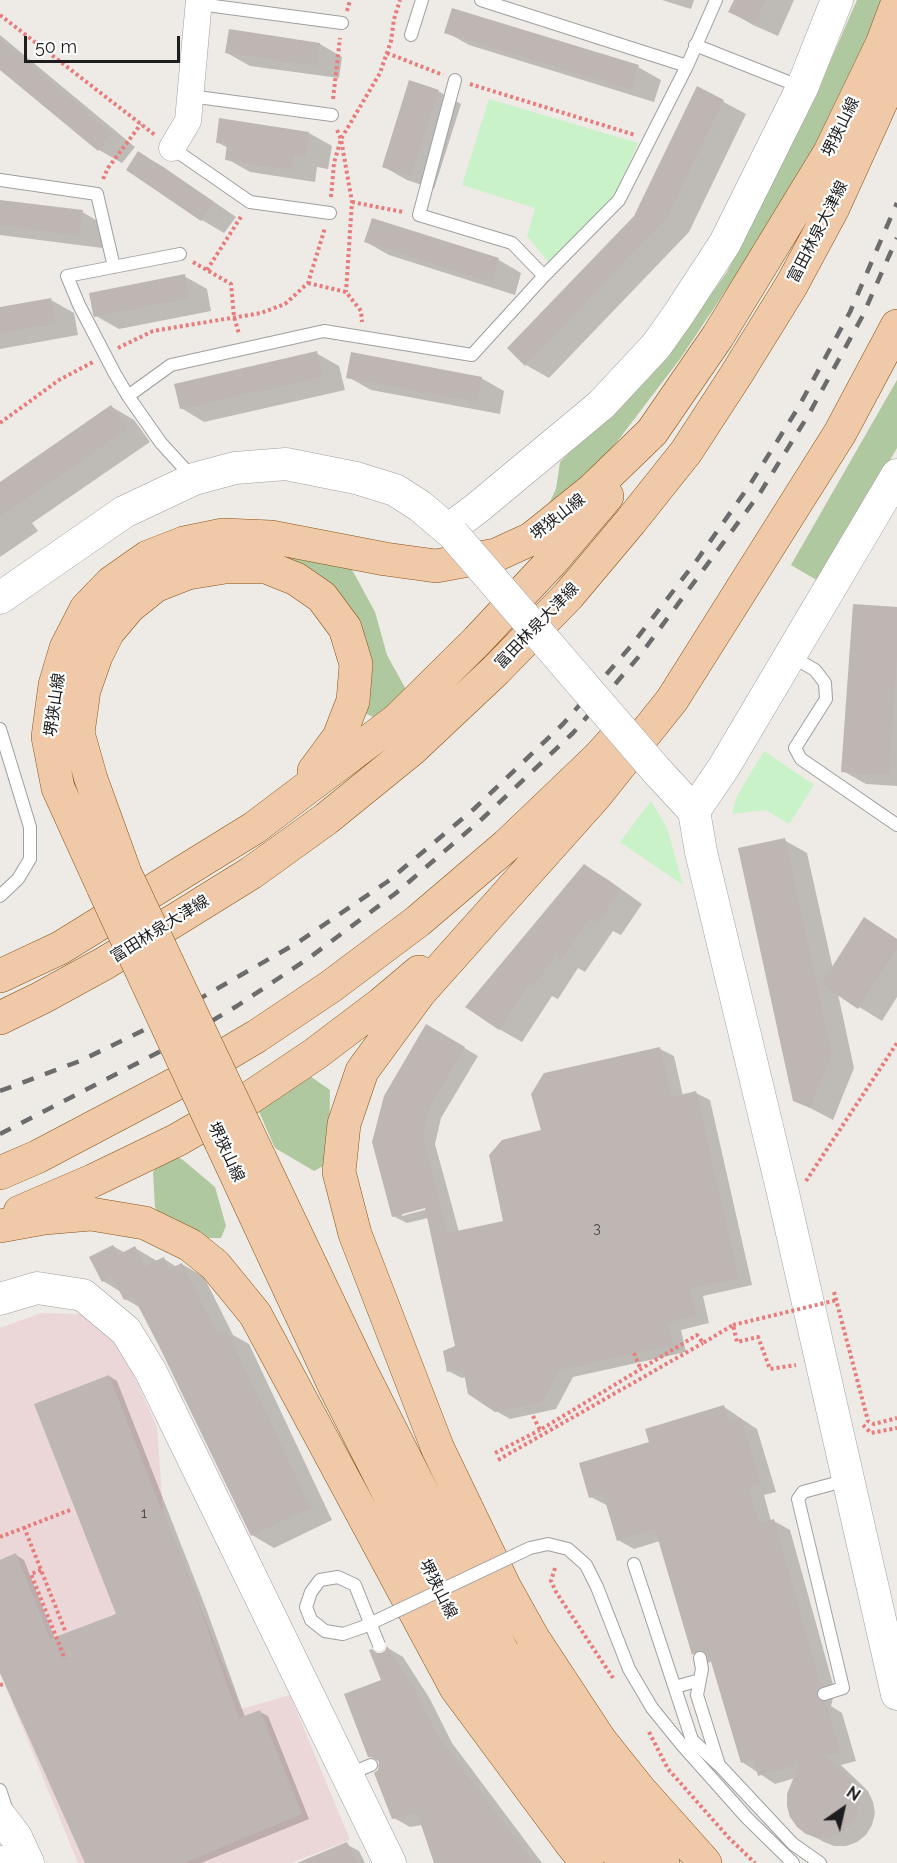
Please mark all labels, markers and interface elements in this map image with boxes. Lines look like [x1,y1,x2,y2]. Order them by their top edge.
scale bar [27,24,183,62]
text: 50 m [35,36,77,57]
street label: 堺狭山線 [818,94,864,160]
street label: 富田林泉大津線 [784,178,852,286]
street label: 堺狭山線 [527,490,589,544]
street label: 富田林泉大津線 [491,579,583,673]
street label: 堺狭山線 [41,672,69,738]
street label: 富田林泉大津線 [107,891,213,967]
street label: 堺狭山線 [204,1119,248,1185]
house number: 3 [593,1221,601,1237]
house number: 1 [141,1506,147,1522]
street label: 堺狭山線 [415,1556,461,1622]
north arrow [813,1779,873,1839]
text: N [843,1782,864,1805]

